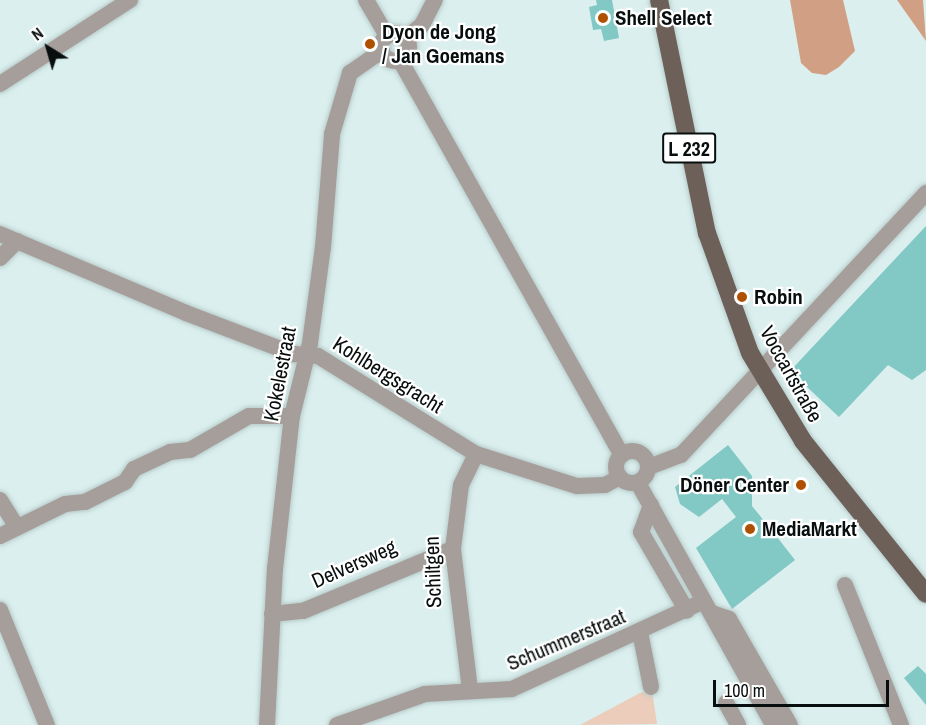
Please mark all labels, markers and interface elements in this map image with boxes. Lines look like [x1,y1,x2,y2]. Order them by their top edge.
place label: Shell Select [615,5,712,31]
marker: Shell Select [596,11,610,25]
north arrow [18,18,78,78]
place label: Dyon de Jong / Jan Goemans [382,19,505,69]
text: N [27,22,48,45]
marker: Dyon de Jong / Jan Goemans [363,37,377,51]
road number: L 232 [662,131,716,165]
place label: Robin [754,284,803,310]
marker: Robin [735,290,749,304]
street label: Voccartstraße [754,321,828,427]
street label: Kokelestraat [258,325,302,423]
street label: Kohlbergsgracht [328,331,448,419]
place label: Döner Center [680,472,789,498]
marker: Döner Center [794,478,808,492]
place label: MediaMarkt [762,516,857,542]
marker: MediaMarkt [743,522,757,536]
street label: Delversweg [308,534,400,594]
street label: Schiltgen [419,536,447,608]
street label: Schummerstraat [503,604,629,676]
scale bar [716,668,892,706]
text: 100 m [724,678,765,703]

